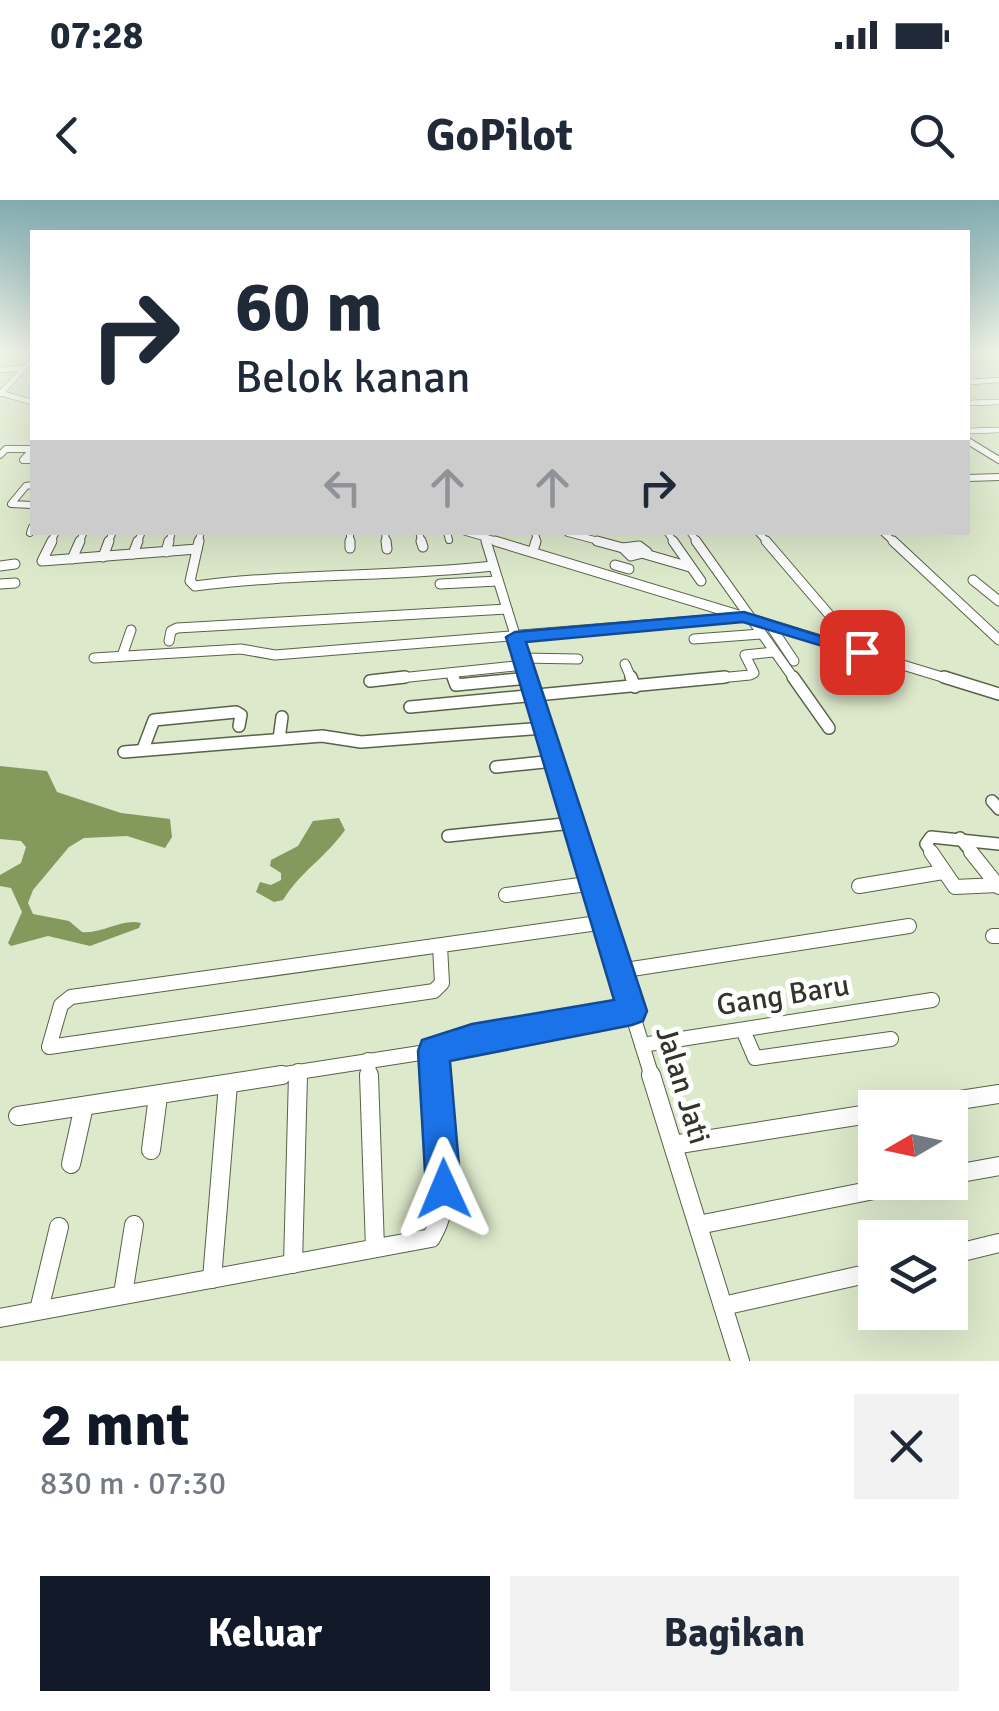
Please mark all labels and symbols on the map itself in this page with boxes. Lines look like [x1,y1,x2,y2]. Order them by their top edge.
pin [820,610,905,695]
street label: Gang Baru [714,967,852,1024]
street label: Jalan Jati [647,1022,718,1149]
north arrow [858,1090,968,1200]
position arrow [392,1137,496,1241]

